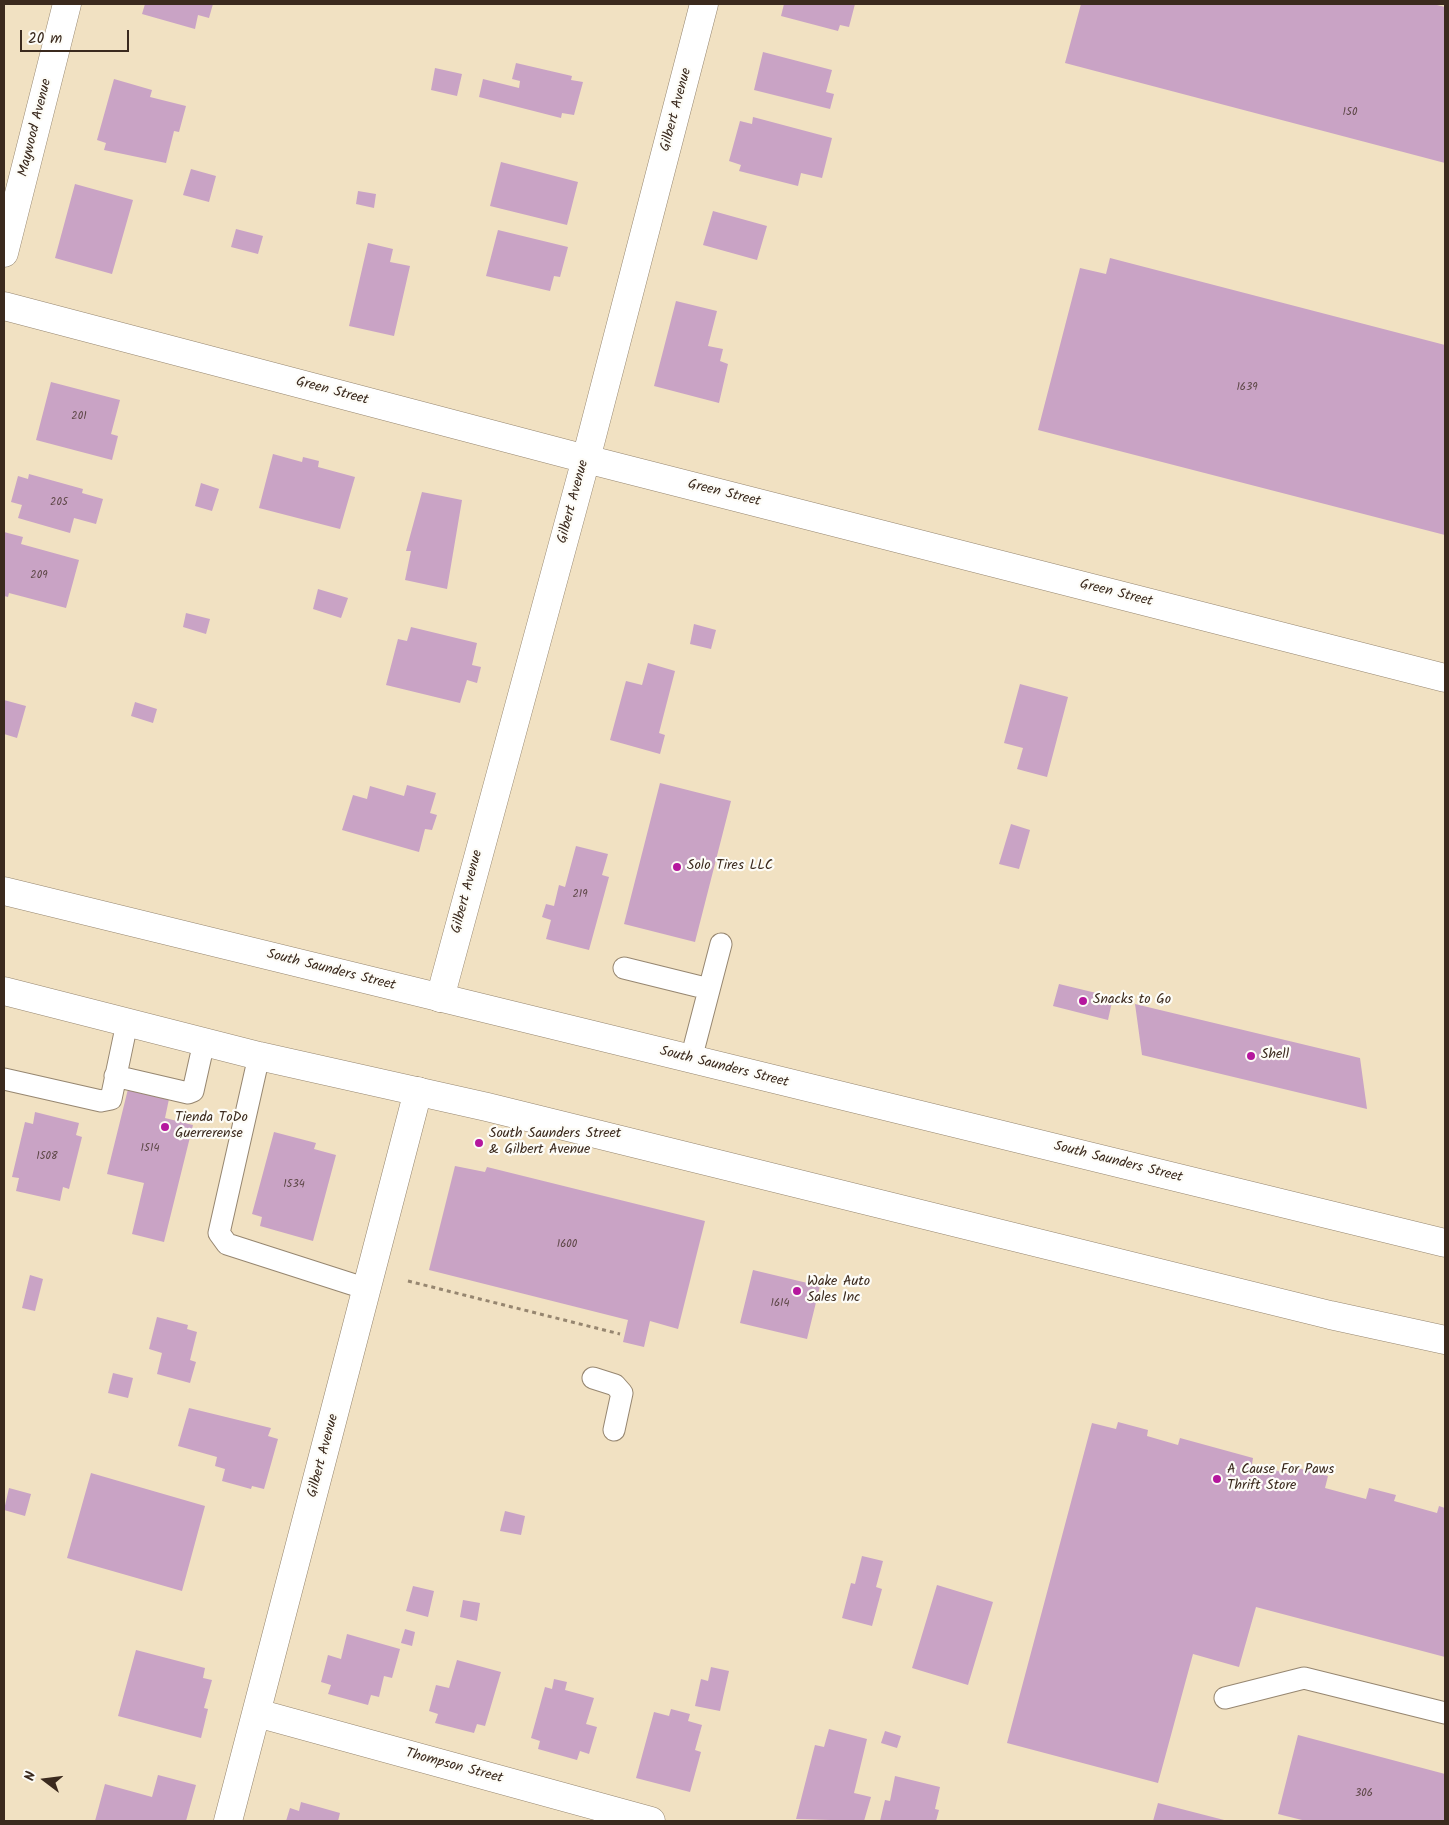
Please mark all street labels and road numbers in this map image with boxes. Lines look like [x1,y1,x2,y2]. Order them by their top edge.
street label: Gilbert Avenue [658,66,696,154]
street label: Maywood Avenue [16,77,56,179]
street label: Green Street [294,374,370,410]
street label: Gilbert Avenue [555,458,593,546]
street label: Green Street [686,477,762,511]
street label: Green Street [1078,577,1154,611]
street label: Gilbert Avenue [449,848,487,936]
street label: South Saunders Street [265,947,397,995]
street label: South Saunders Street [658,1044,790,1092]
street label: South Saunders Street [1052,1139,1184,1187]
street label: Gilbert Avenue [305,1412,343,1500]
street label: Thompson Street [404,1746,504,1788]

